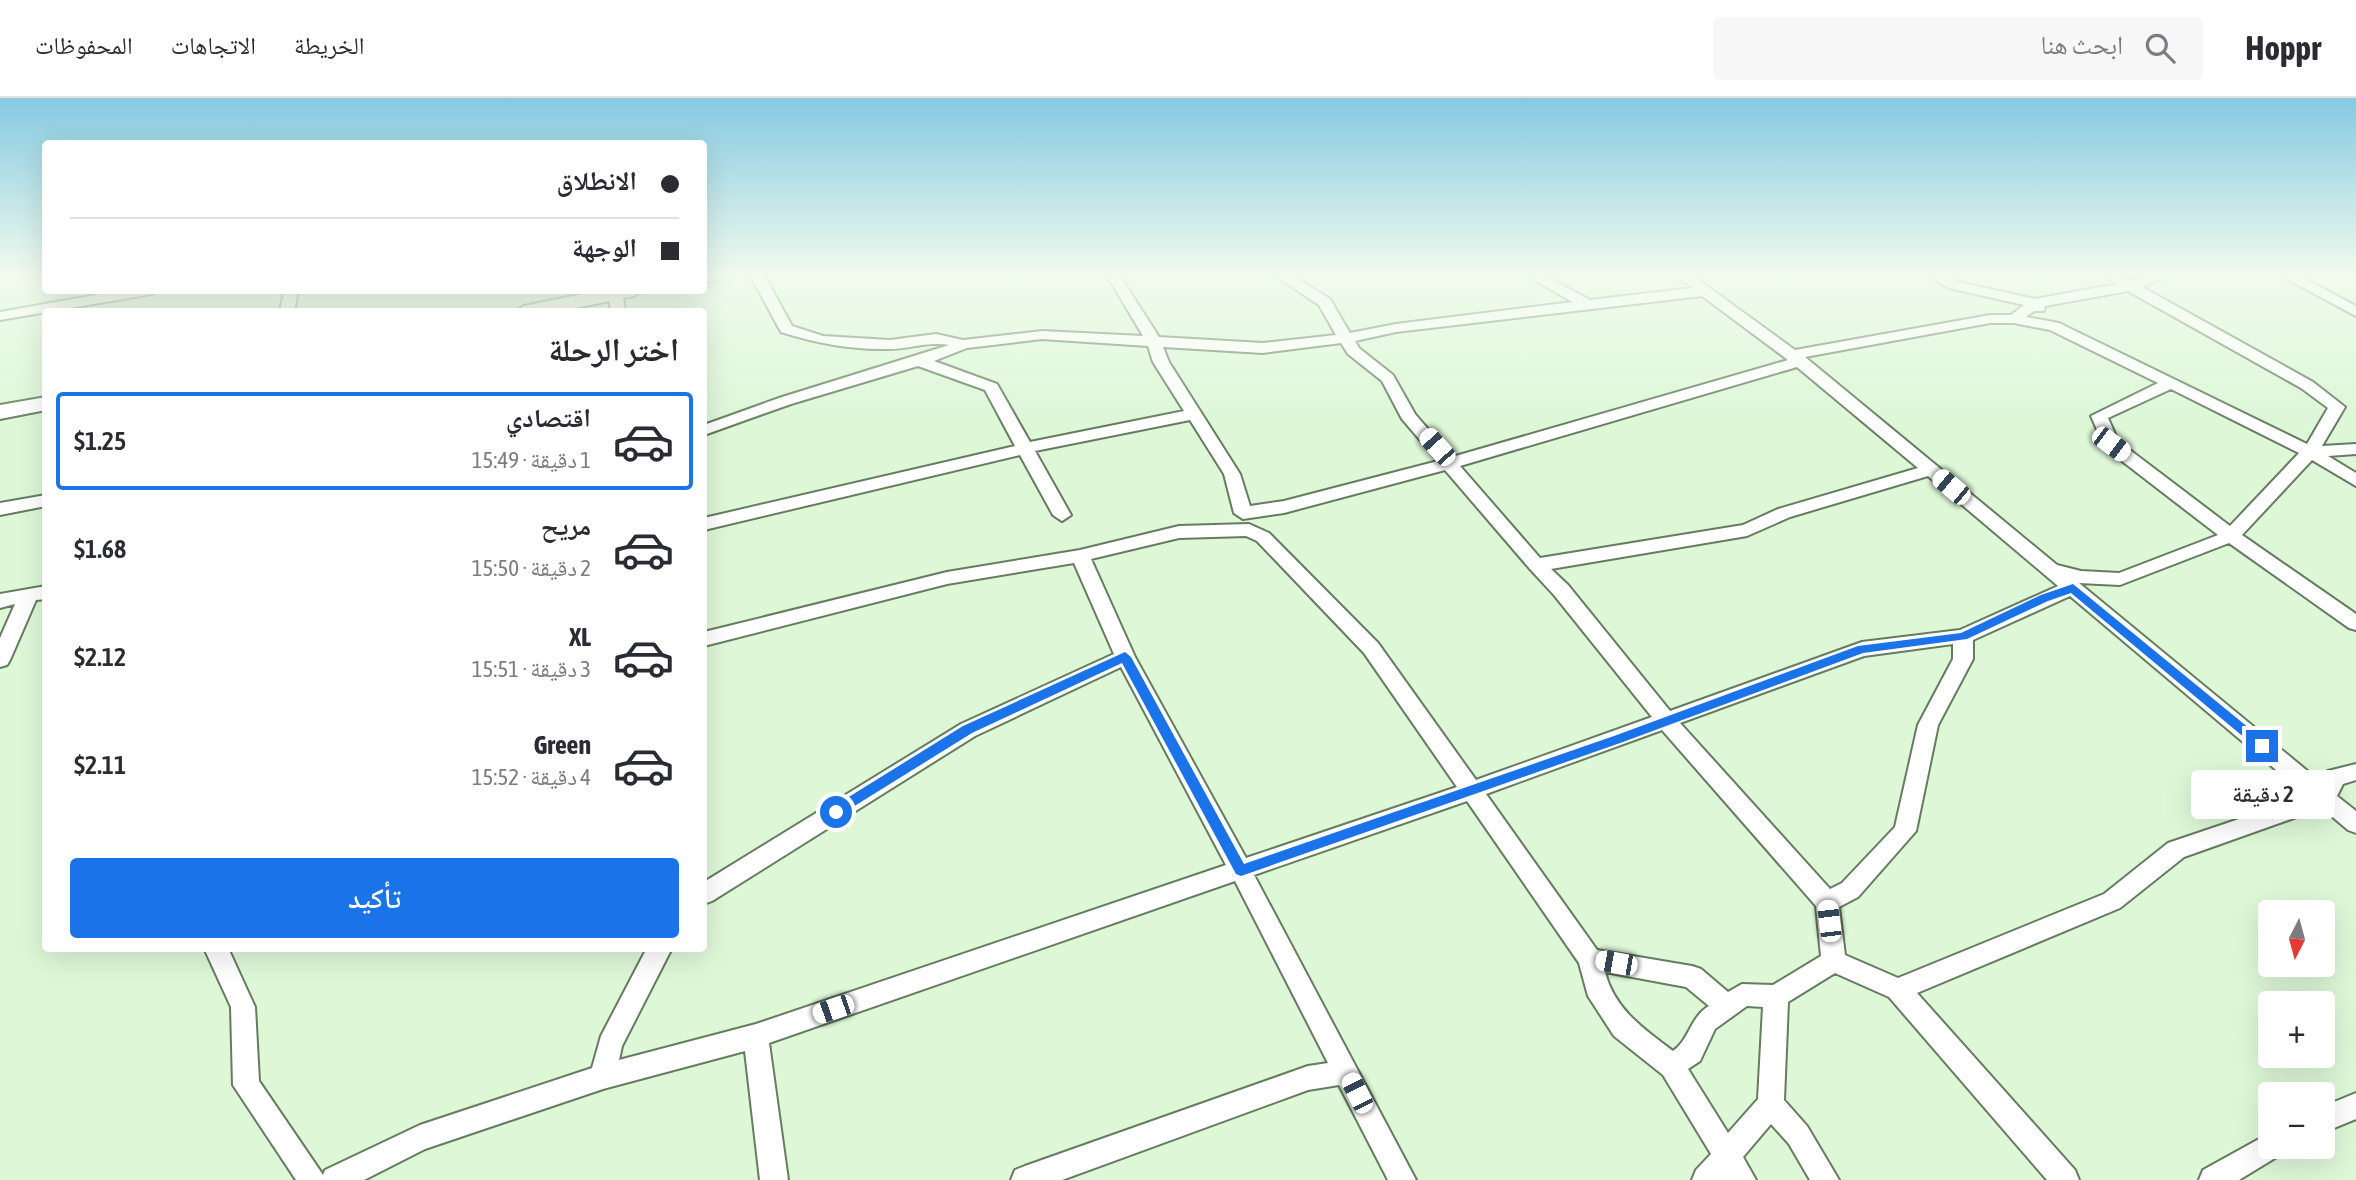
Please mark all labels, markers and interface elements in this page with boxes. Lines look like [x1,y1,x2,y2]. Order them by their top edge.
search box [1713,17,2203,80]
icon: search [2141,29,2179,67]
text: Hoppr [2245,29,2321,67]
text: ابحث هنا [2040,30,2123,60]
text: المحفوظات [35,32,133,59]
text: الاتجاهات [171,32,256,59]
text: الخريطة [294,32,365,59]
text: الانطلاق [557,166,637,196]
text: الوجهة [572,233,637,263]
text: اختر الرحلة [548,331,679,368]
text: اقتصادي [506,403,591,433]
icon: car [612,410,675,473]
car [2088,423,2135,465]
car [1416,424,1459,470]
text: $1.25 [74,426,126,456]
text: 1 دقيقة · 15:49 [472,447,591,473]
car [1929,465,1974,509]
text: مريح [541,511,591,541]
icon: car [612,518,675,581]
text: $1.68 [74,534,126,564]
text: 2 دقيقة · 15:50 [472,555,591,581]
text: XL [569,622,591,652]
icon: car [612,626,675,689]
text: $2.12 [74,642,126,672]
text: 3 دقيقة · 15:51 [472,656,591,682]
text: Green [533,730,591,760]
route end [2246,730,2278,762]
icon: car [612,734,675,797]
text: $2.11 [74,750,126,780]
text: 4 دقيقة · 15:52 [472,764,591,790]
callout: 2 دقيقة [2190,770,2334,820]
text: 2 دقيقة [2232,781,2294,807]
route start [820,796,852,828]
button: تأكيد [70,858,679,938]
car [1817,899,1842,943]
north arrow [2258,900,2334,976]
map controls [2258,900,2335,1159]
car [1594,949,1639,977]
button: + [2258,991,2335,1068]
car [810,992,857,1026]
car [1339,1070,1376,1116]
button: − [2258,1082,2335,1159]

